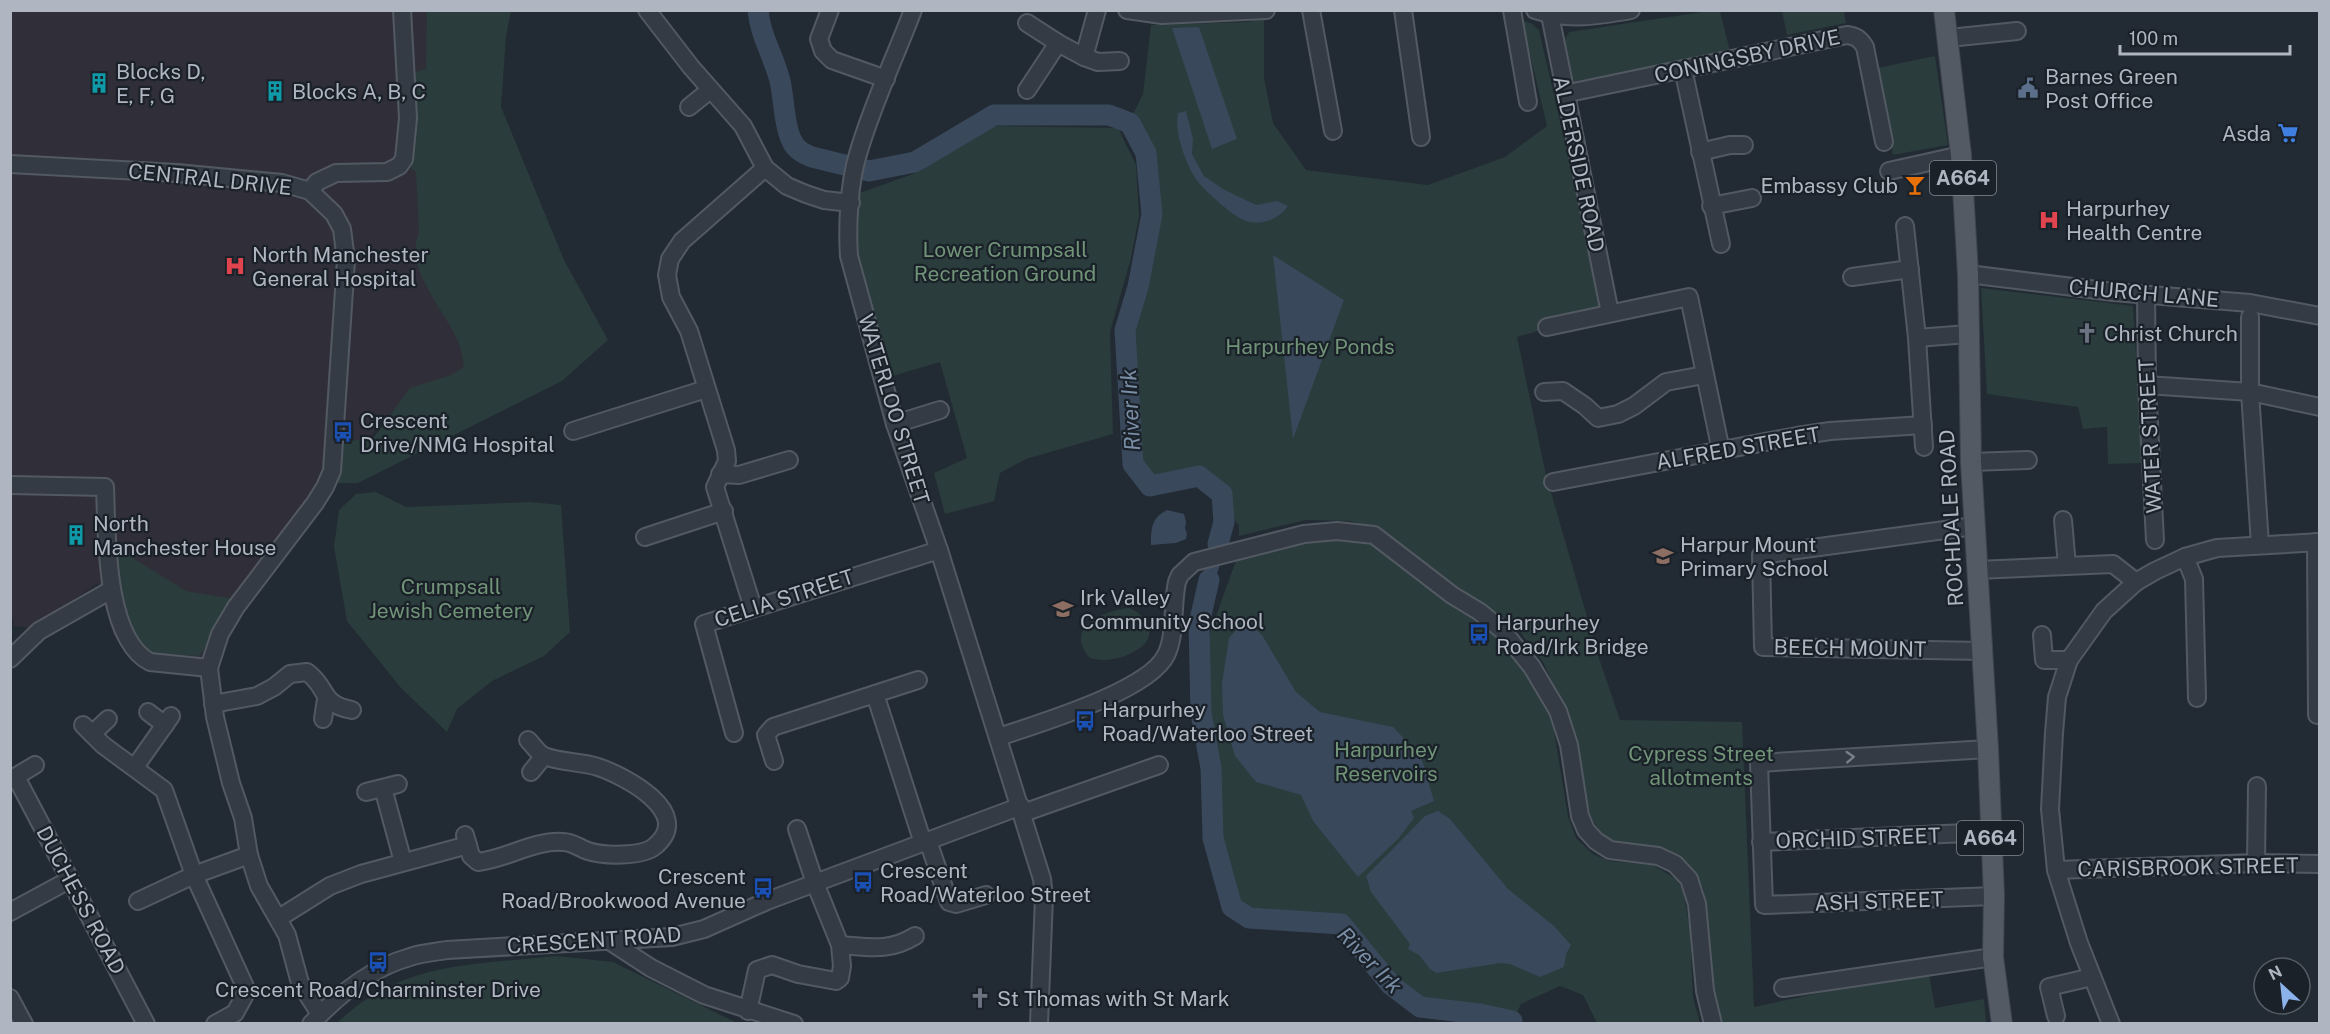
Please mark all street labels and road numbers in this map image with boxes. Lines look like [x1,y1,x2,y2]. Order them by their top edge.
street label: CONINGSBY DRIVE [1652,24,1842,88]
street label: ALDERSIDE ROAD [1548,74,1610,254]
street label: CENTRAL DRIVE [127,158,293,200]
road number: A664 [1930,161,1996,195]
street label: CHURCH LANE [2068,274,2220,312]
street label: WATERLOO STREET [853,311,935,507]
street label: WATER STREET [2133,358,2167,514]
street label: ALFRED STREET [1654,421,1822,475]
street label: ROCHDALE ROAD [1934,429,1968,607]
street label: CELIA STREET [711,564,857,632]
street label: BEECH MOUNT [1773,634,1927,662]
road number: A664 [1957,821,2023,855]
street label: DUCHESS ROAD [31,822,131,978]
street label: ORCHID STREET [1775,823,1941,853]
street label: CARISBROOK STREET [2077,853,2299,881]
street label: ASH STREET [1814,886,1944,916]
street label: CRESCENT ROAD [506,921,682,959]

